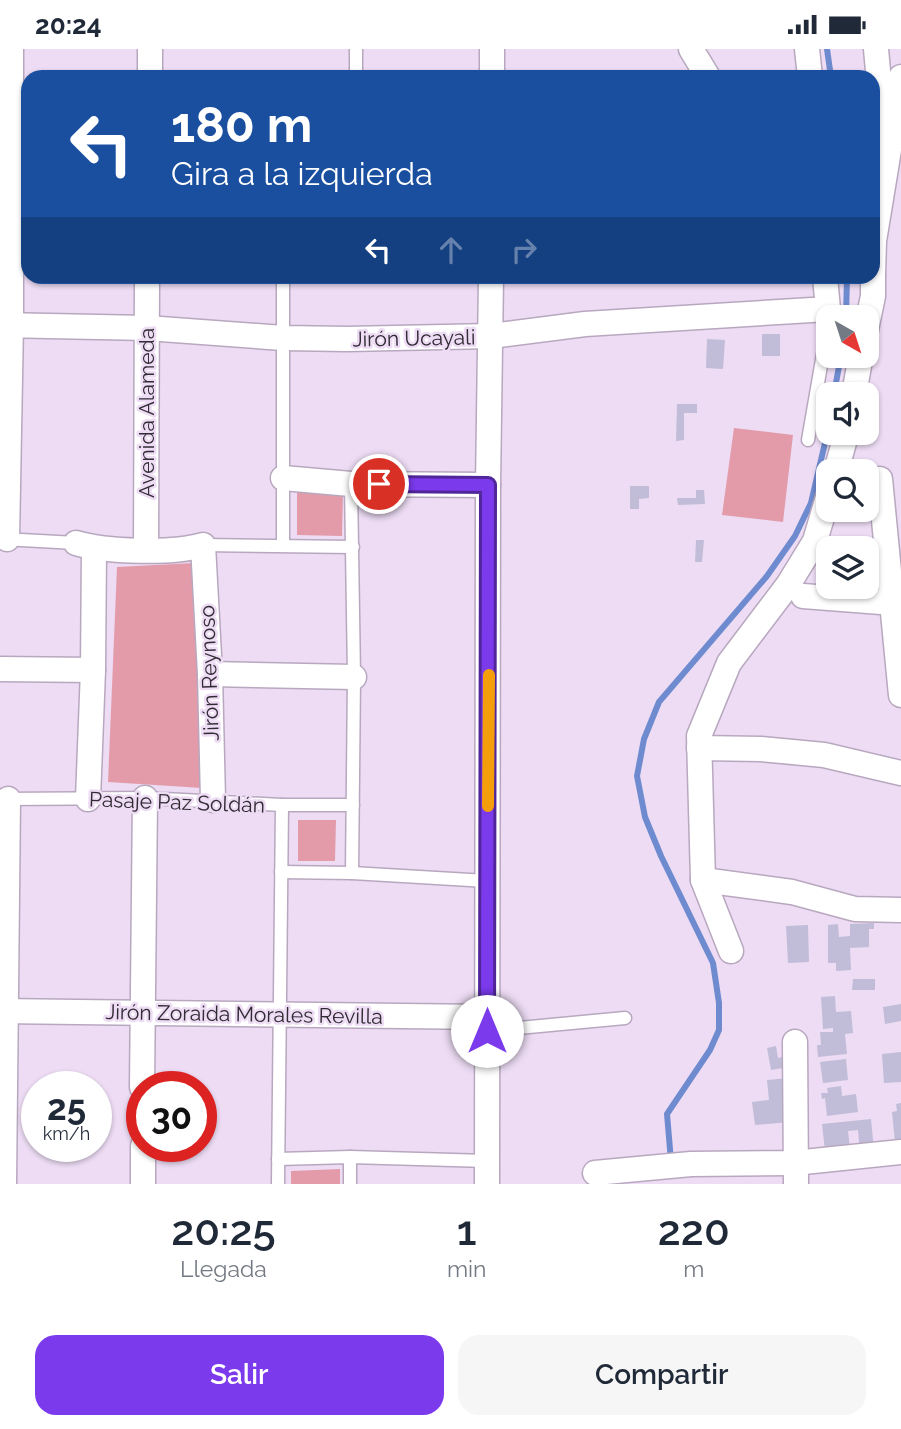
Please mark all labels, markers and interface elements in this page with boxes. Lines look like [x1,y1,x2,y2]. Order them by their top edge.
text: 20:24 [35,10,102,40]
text: 180 m [171,96,312,153]
icon: left [56,98,147,189]
text: Gira a la izquierda [171,155,433,192]
icon: left [359,231,397,269]
icon: ahead [432,231,470,269]
icon: right [505,231,543,269]
north arrow [816,305,878,367]
map controls [816,305,879,599]
street label: Jirón Ucayali [352,324,476,352]
street label: Avenida Alameda [134,328,159,498]
button: sound [816,382,879,445]
pin [349,454,409,514]
button: search [816,459,879,522]
icon: arrive [360,465,398,503]
button: layers [816,536,879,599]
street label: Jirón Reynoso [194,605,224,741]
street label: Pasaje Paz Soldán [89,786,265,818]
position arrow [450,994,524,1068]
street label: Jirón Zoraida Morales Revilla [105,999,383,1029]
speed limit sign: 30 [126,1071,217,1162]
text: 25 [47,1087,86,1128]
text: km/h [43,1123,90,1144]
text: 20:25 [171,1206,276,1255]
text: 1 [457,1206,477,1255]
text: 220 [658,1206,730,1255]
text: Llegada [180,1255,267,1282]
text: min [447,1255,487,1282]
text: m [683,1255,704,1282]
button: Salir [35,1335,444,1415]
button: Compartir [458,1335,866,1415]

